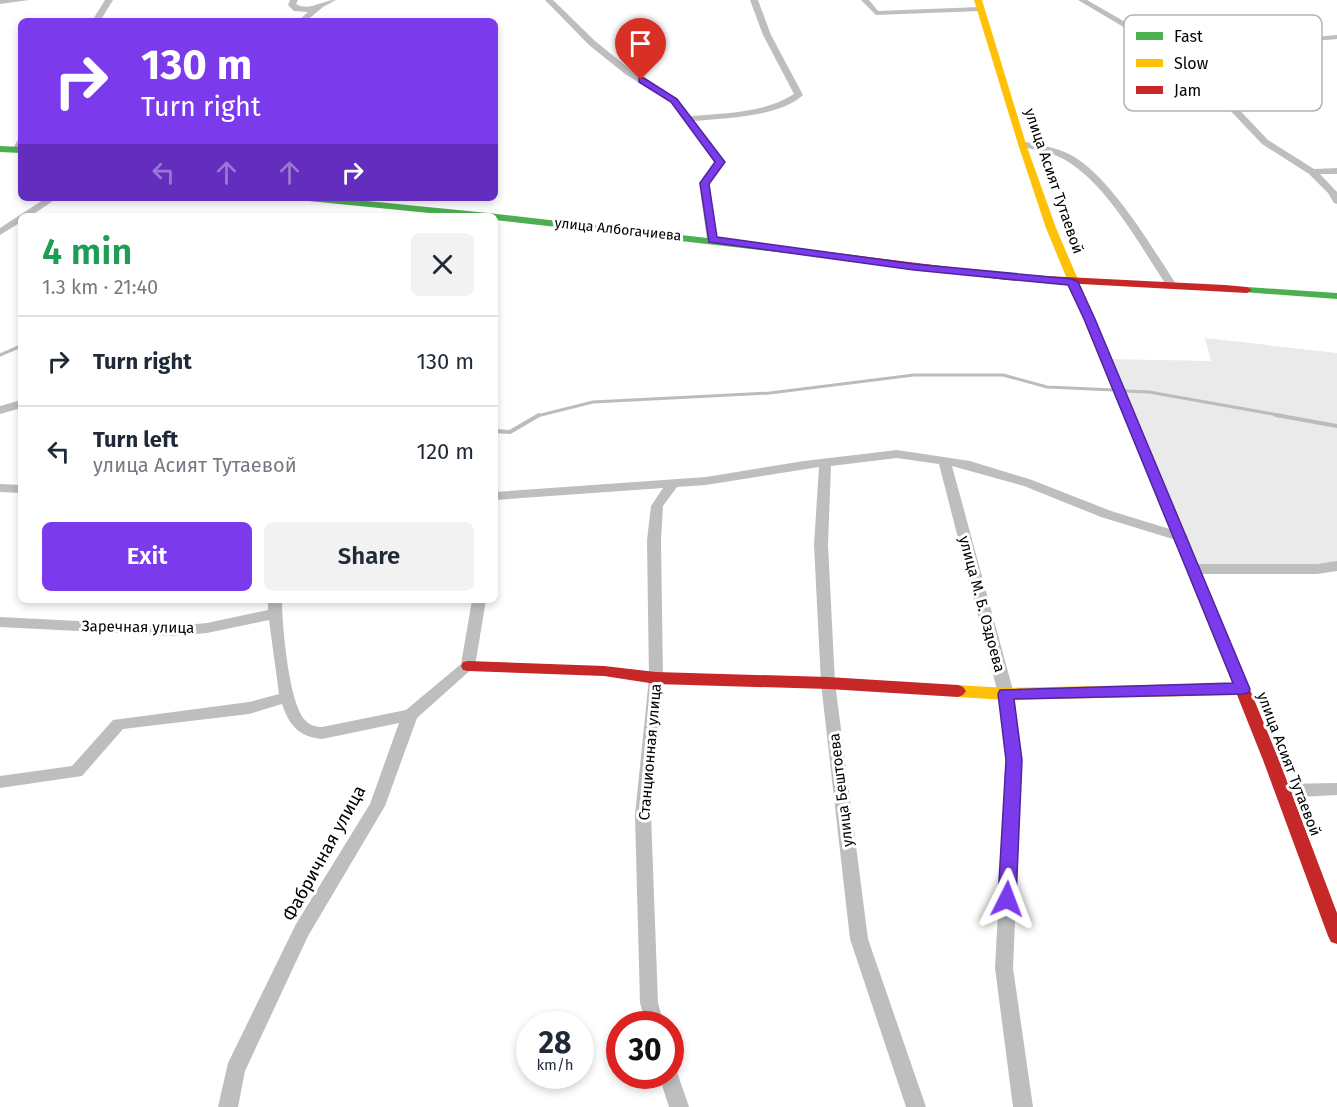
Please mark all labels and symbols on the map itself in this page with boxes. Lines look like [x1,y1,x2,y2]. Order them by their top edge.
legend [1124,15,1322,111]
pin [615,18,666,80]
text: Fast [1174,27,1203,46]
text: Slow [1174,54,1209,73]
text: Jam [1174,81,1201,100]
street label: улица Асият Тутаевой [1021,106,1087,256]
street label: улица Албогачиева [554,214,682,245]
street label: улица М. Б. Оздоева [955,534,1009,674]
street label: Заречная улица [82,617,194,637]
street label: Станционная улица [635,683,665,821]
street label: улица Асият Тутаевой [1253,689,1325,839]
street label: улица Бештоева [825,732,857,848]
street label: Фабричная улица [278,781,370,925]
position arrow [975,867,1039,931]
speed limit sign: 30 [606,1011,684,1089]

